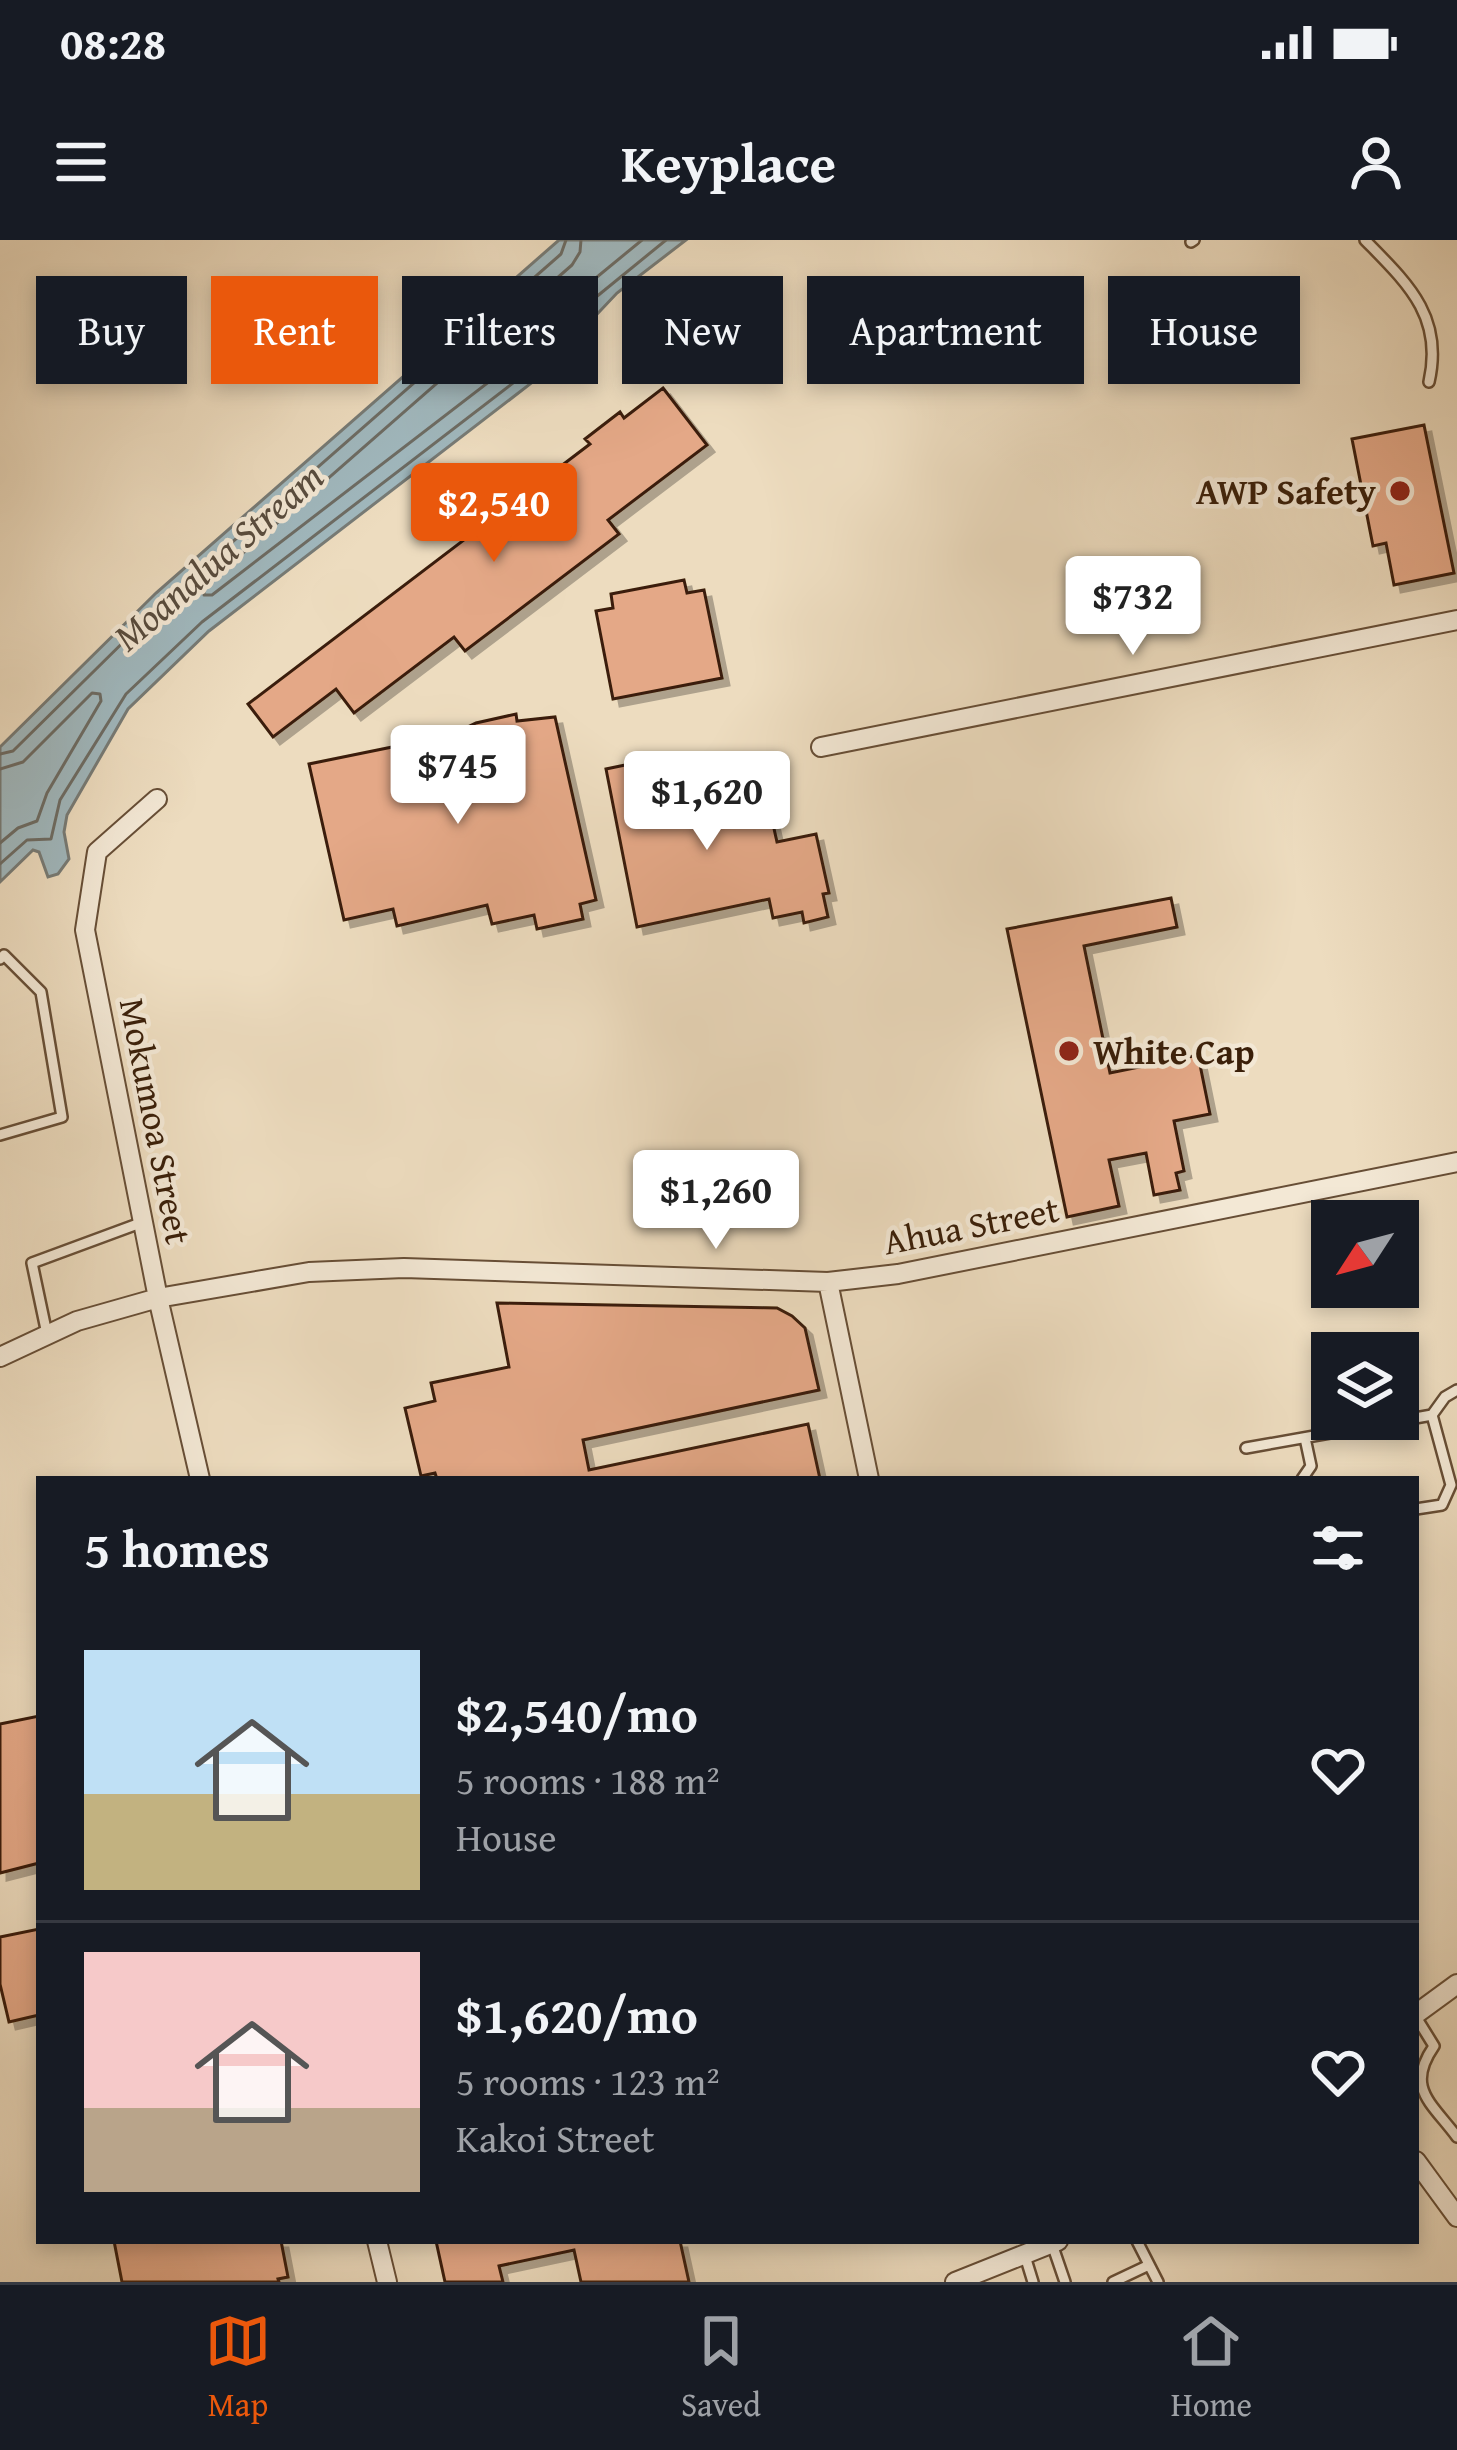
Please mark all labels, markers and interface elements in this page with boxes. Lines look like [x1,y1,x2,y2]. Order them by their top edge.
text: 08:28 [60,10,166,75]
text: Keyplace [621,123,836,202]
icon: menu [48,129,114,195]
icon: person [1343,129,1409,195]
chip: Buy [36,276,187,384]
chip: Rent [211,276,378,384]
chip: Filters [402,276,598,384]
chip: New [622,276,783,384]
chip: Apartment [807,276,1084,384]
chip: House [1108,276,1300,384]
water label: Moanalua Stream [100,448,336,663]
pin: $2,540 [396,463,592,565]
place label: AWP Safety [1196,464,1377,517]
text: $2,540 [438,473,550,530]
marker: AWP Safety [1387,478,1413,504]
pin: $732 [1062,556,1204,658]
text: $732 [1093,566,1173,623]
pin: $745 [387,725,529,827]
text: $745 [418,735,498,792]
pin: $1,620 [609,751,805,853]
text: $1,620 [651,761,763,818]
street label: Mokumoa Street [107,993,206,1249]
place label: White Cap [1093,1024,1255,1077]
marker: White Cap [1056,1038,1082,1064]
pin: $1,260 [618,1150,814,1252]
text: $1,260 [660,1160,772,1217]
street label: Ahua Street [879,1182,1063,1267]
north arrow [1311,1200,1419,1308]
map controls [1311,1200,1419,1440]
button: layers [1311,1332,1419,1440]
text: 5 homes [84,1511,270,1586]
icon: filters [1305,1515,1371,1581]
text: $2,540/mo [456,1676,698,1751]
icon: home [180,1698,324,1842]
icon: heart [1305,1737,1371,1803]
text: 5 rooms · 188 m² [456,1751,720,1808]
text: House [456,1808,557,1865]
text: $1,620/mo [456,1977,698,2052]
icon: home [180,2000,324,2144]
icon: heart [1305,2039,1371,2105]
text: 5 rooms · 123 m² [456,2052,720,2109]
text: Kakoi Street [456,2109,655,2166]
tab: Map [205,2308,271,2428]
tab: Saved [681,2308,761,2428]
tab: Home [1171,2308,1252,2428]

